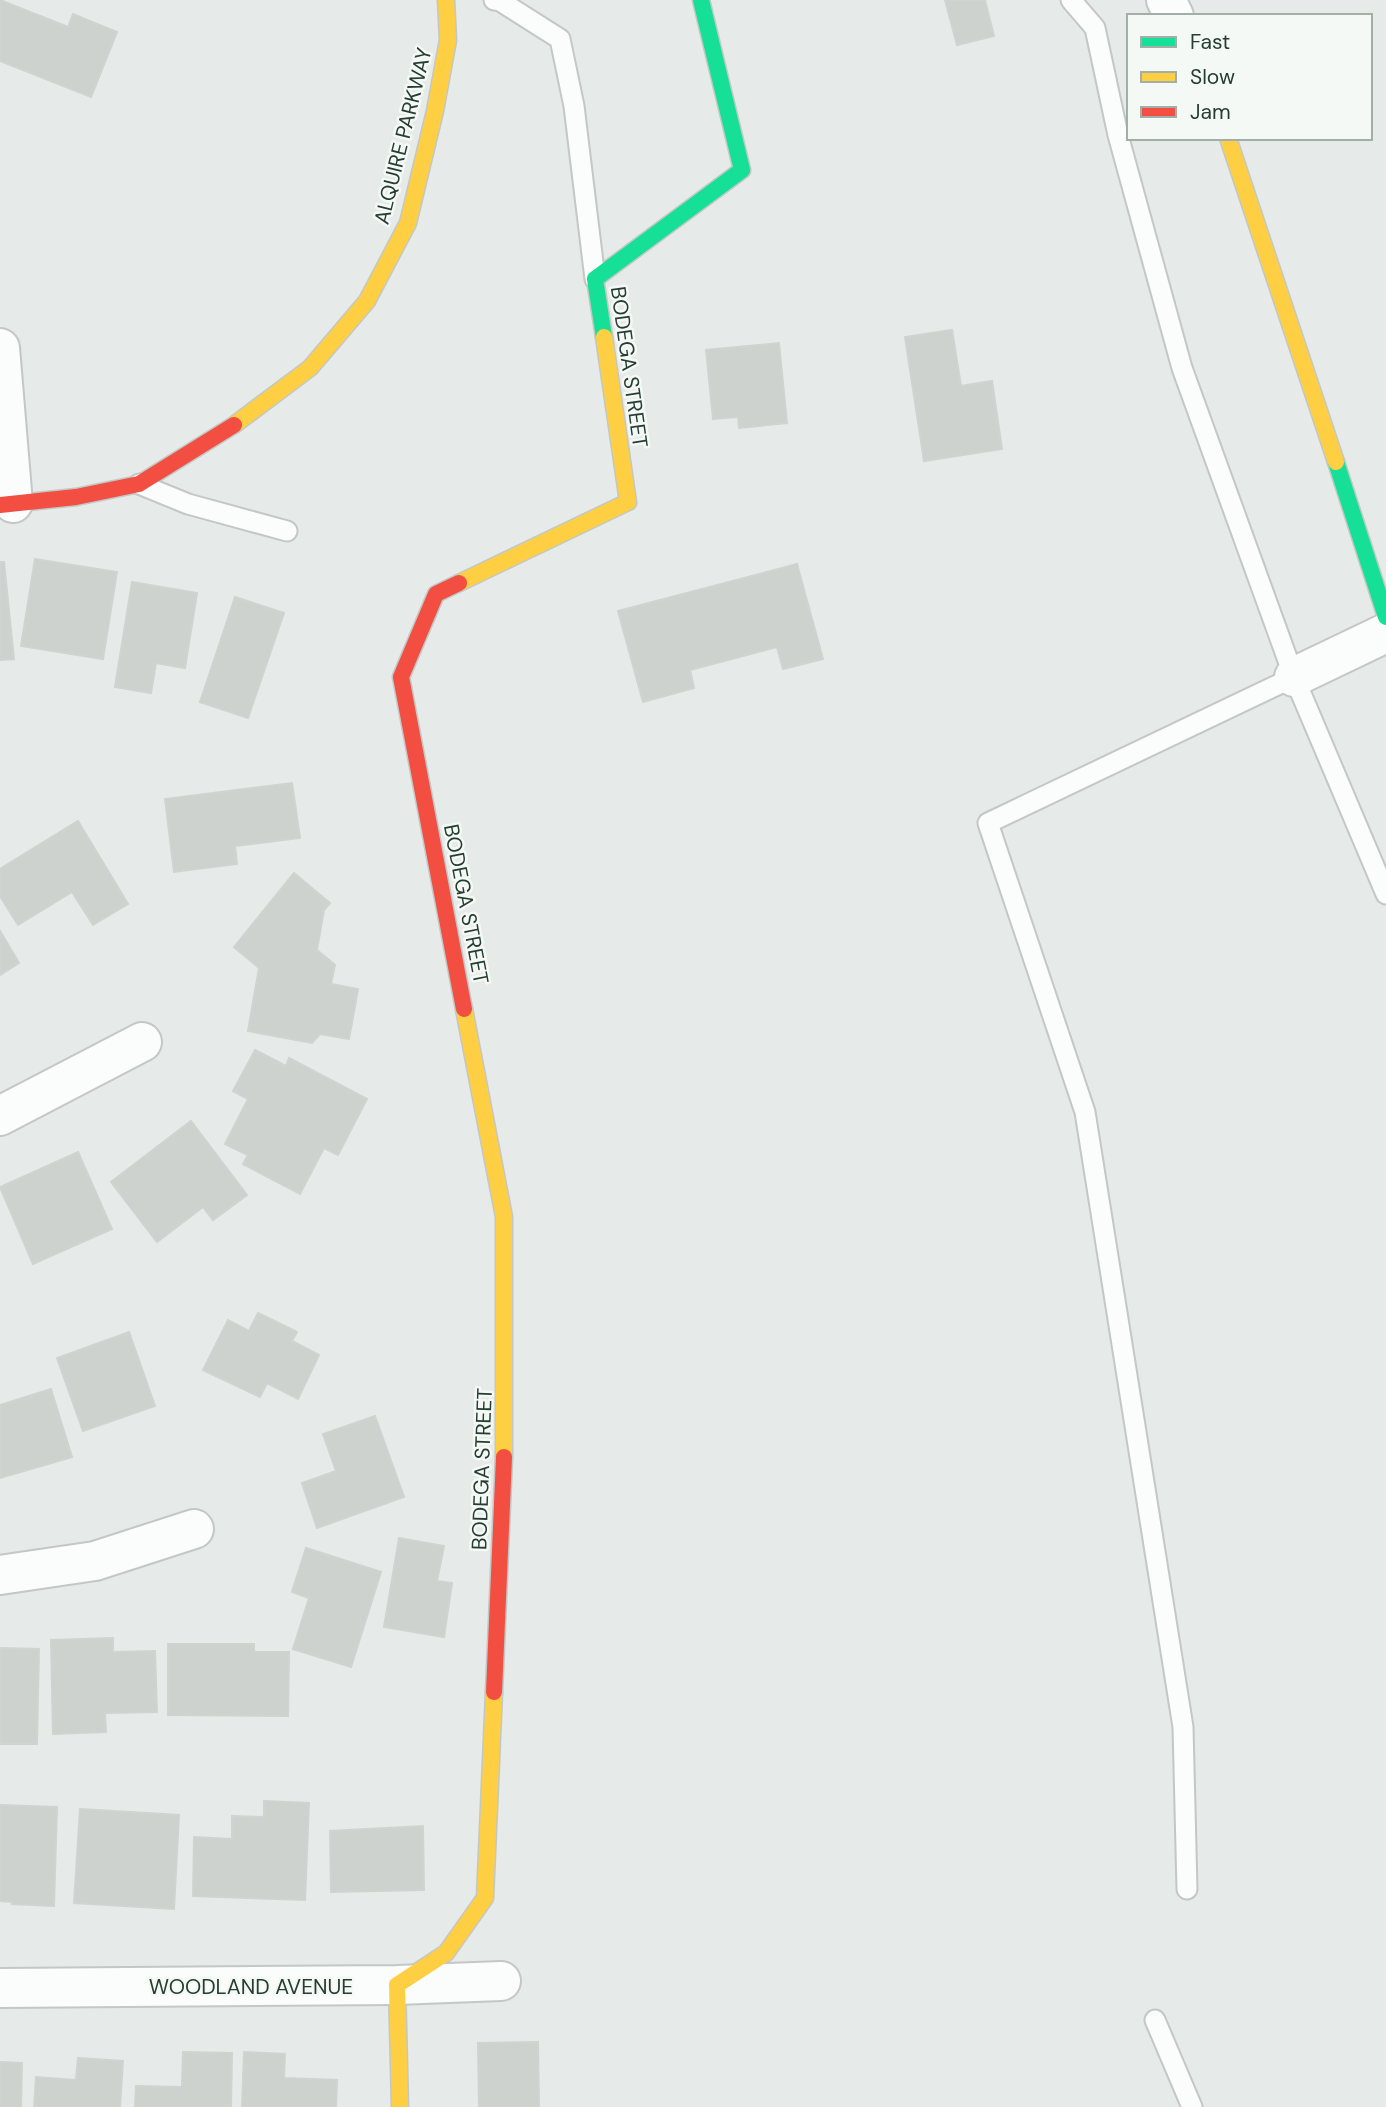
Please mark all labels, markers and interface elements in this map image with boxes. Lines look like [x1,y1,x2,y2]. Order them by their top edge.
legend [1127,14,1372,140]
text: Fast [1190,28,1230,56]
street label: ALQUIRE PARKWAY [368,45,438,227]
text: Slow [1190,63,1235,91]
text: Jam [1190,98,1231,126]
street label: BODEGA STREET [604,285,654,450]
street label: BODEGA STREET [437,822,495,987]
street label: BODEGA STREET [465,1387,499,1551]
street label: WOODLAND AVENUE [149,1973,353,2001]

